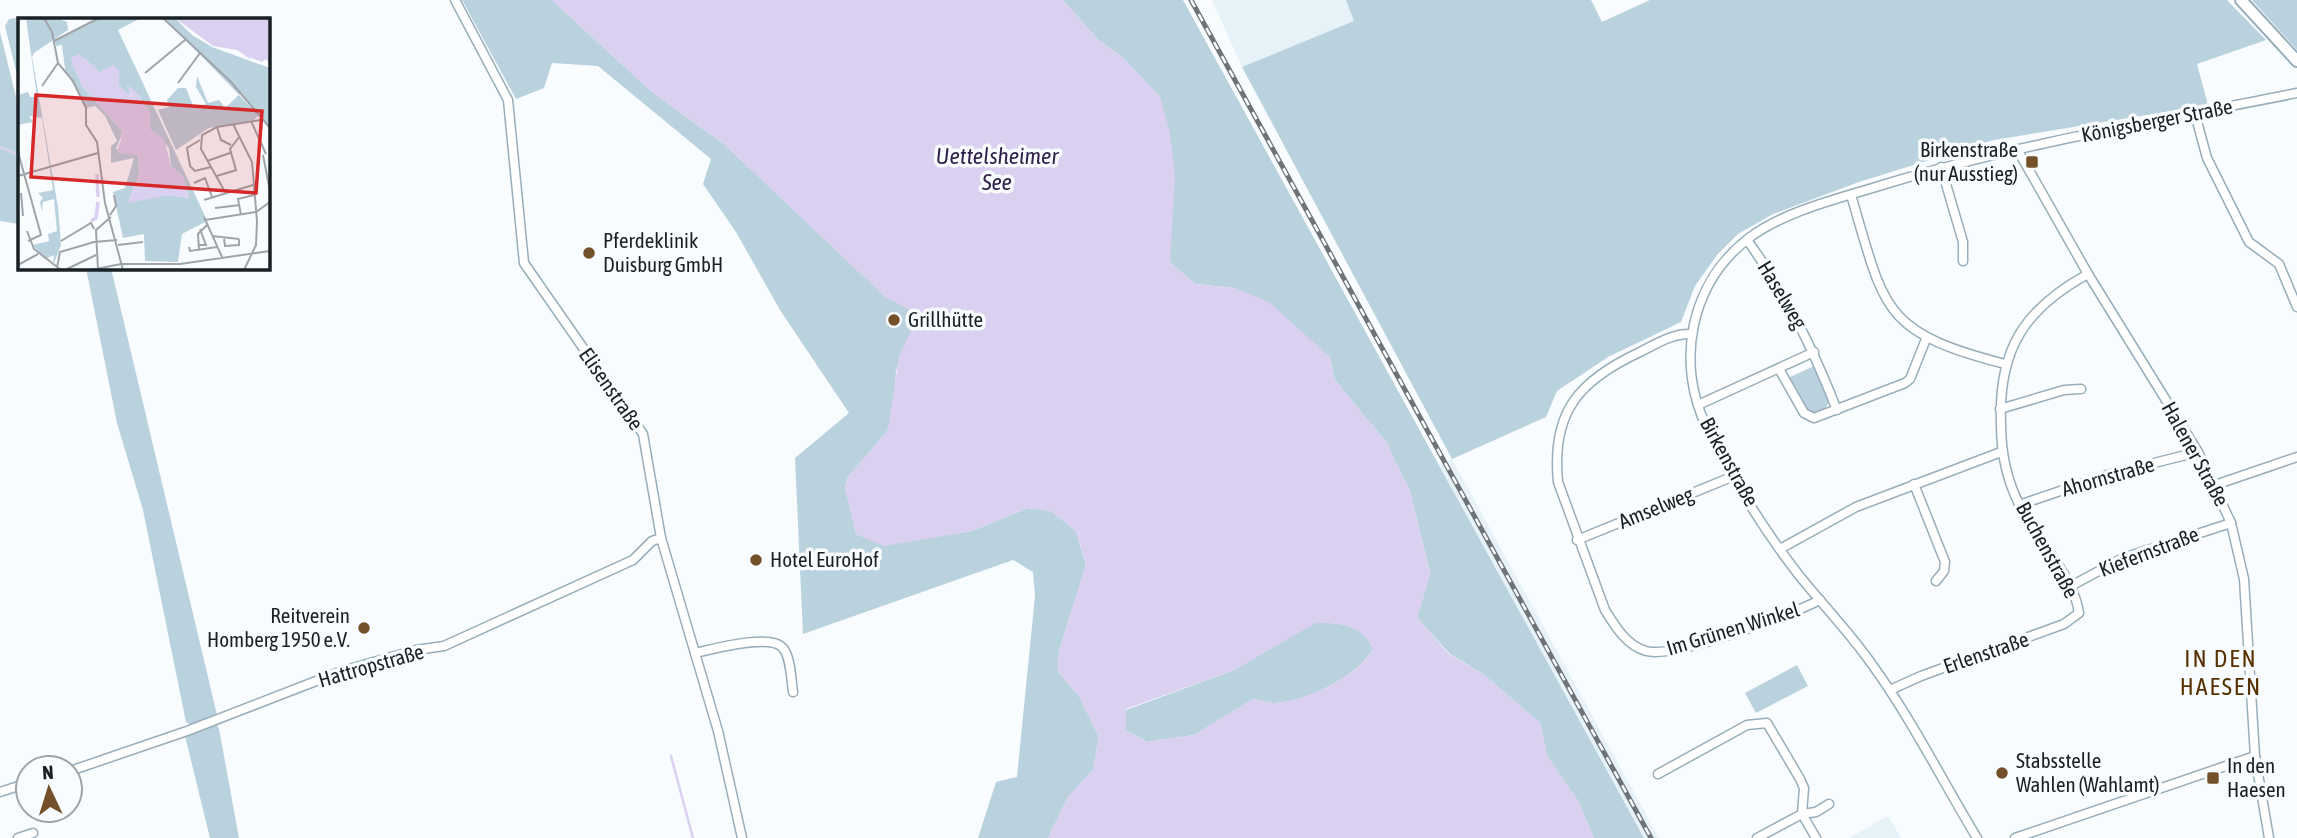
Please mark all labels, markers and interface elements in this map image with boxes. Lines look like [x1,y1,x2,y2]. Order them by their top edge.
inset map [18,18,270,270]
street label: Königsberger Straße [2079,94,2234,146]
place label: Birkenstraße (nur Ausstieg) [1914,137,2018,185]
water label: Uettelsheimer See [936,143,1059,195]
marker: Birkenstraße (nur Ausstieg) [2024,154,2040,170]
place label: Pferdeklinik Duisburg GmbH [603,228,723,276]
marker: Pferdeklinik Duisburg GmbH [581,245,597,261]
street label: Haselweg [1753,256,1813,333]
place label: Grillhütte [908,307,983,331]
marker: Grillhütte [886,312,902,328]
street label: Elisenstraße [575,343,649,434]
street label: Halener Straße [2157,397,2234,510]
street label: Birkenstraße [1696,413,1764,510]
street label: Ahornstraße [2059,451,2157,501]
street label: Amselweg [1615,481,1697,533]
street label: Buchenstraße [2012,497,2084,602]
street label: Kiefernstraße [2095,521,2202,581]
place label: Hotel EuroHof [770,547,879,571]
marker: Hotel EuroHof [748,552,764,568]
street label: Im Grünen Winkel [1663,596,1802,660]
place label: Reitverein Homberg 1950 e.V. [207,603,350,651]
marker: Reitverein Homberg 1950 e.V. [356,620,372,636]
street label: Erlenstraße [1940,626,2031,678]
street label: Hattropstraße [315,639,426,692]
district label: IN DEN HAESEN [2180,645,2262,700]
place label: Stabsstelle Wahlen (Wahlamt) [2016,748,2160,796]
place label: In den Haesen [2227,753,2286,801]
north arrow [14,754,84,824]
text: N [41,761,54,783]
marker: Stabsstelle Wahlen (Wahlamt) [1994,765,2010,781]
marker: In den Haesen [2205,770,2221,786]

